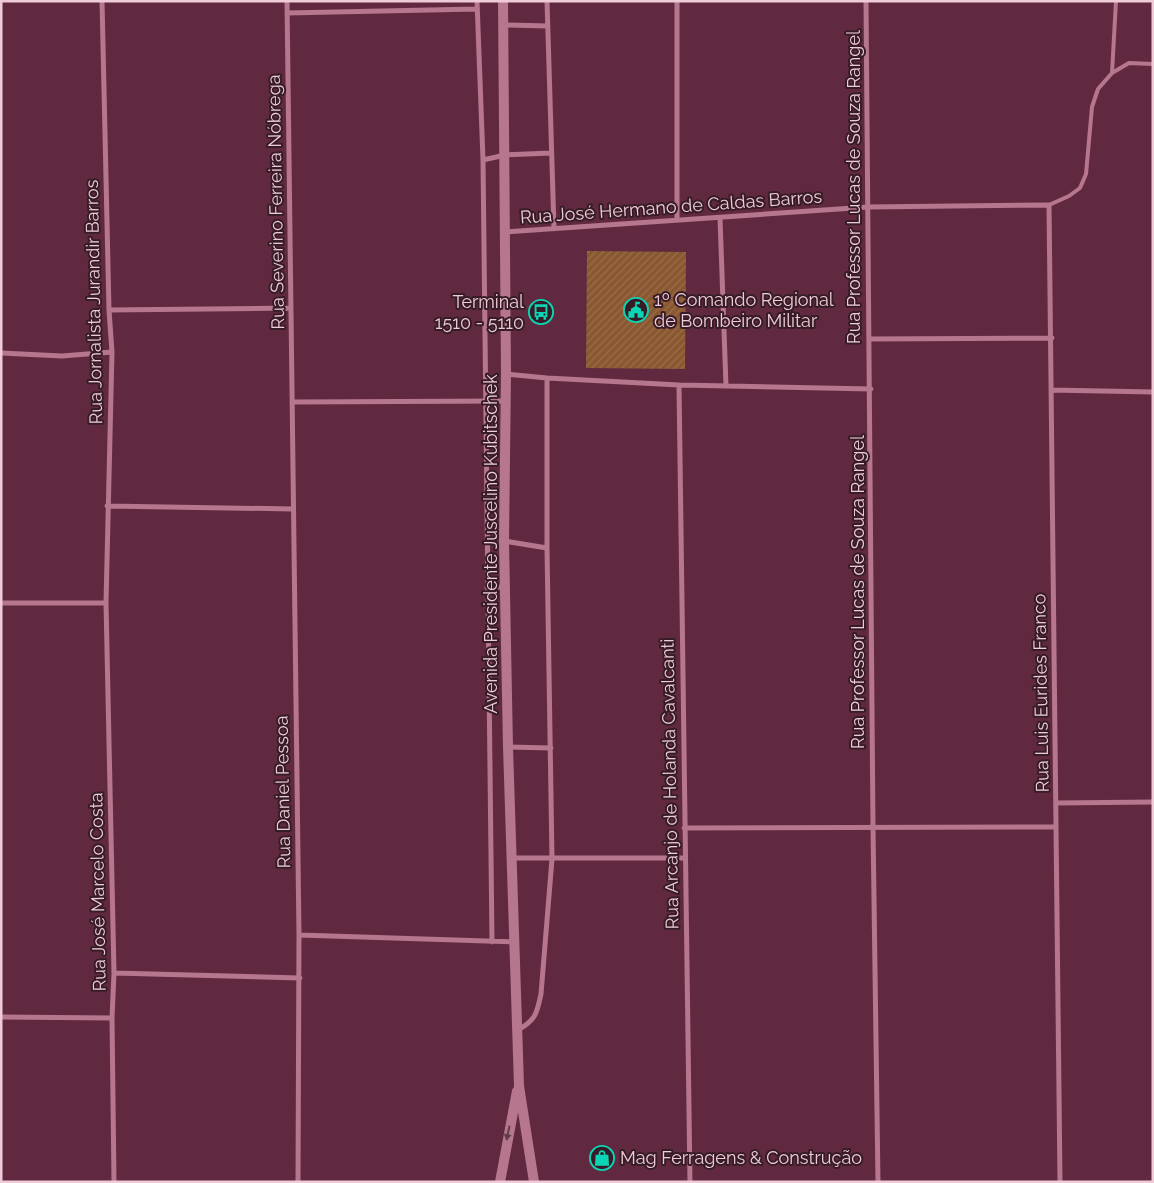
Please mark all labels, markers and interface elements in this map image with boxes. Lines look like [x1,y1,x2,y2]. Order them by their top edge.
street label: Rua Professor Lucas de Souza Rangel [843,30,864,344]
street label: Rua Severino Ferreira Nóbrega [263,74,288,330]
street label: Rua Jornalista Jurandir Barros [81,179,106,424]
street label: Rua José Hermano de Caldas Barros [519,185,823,228]
place label: 1º Comando Regional de Bombeiro Militar [654,289,834,331]
place label: Terminal 1510 - 5110 [435,291,524,333]
public building icon: 1º Comando Regional de Bombeiro Militar [623,297,649,323]
bus stop icon: Terminal 1510 - 5110 [528,299,554,325]
street label: Avenida Presidente Juscelino Kubitschek [480,374,501,714]
street label: Rua Professor Lucas de Souza Rangel [847,435,868,749]
street label: Rua Luis Eurides Franco [1028,593,1053,793]
street label: Rua Arcanjo de Holanda Cavalcanti [656,638,683,930]
street label: Rua Daniel Pessoa [271,715,294,869]
street label: Rua José Marcelo Costa [85,792,110,992]
one-way arrow [504,1126,512,1141]
shop icon: Mag Ferragens & Construção [589,1145,615,1171]
place label: Mag Ferragens & Construção [620,1147,862,1168]

